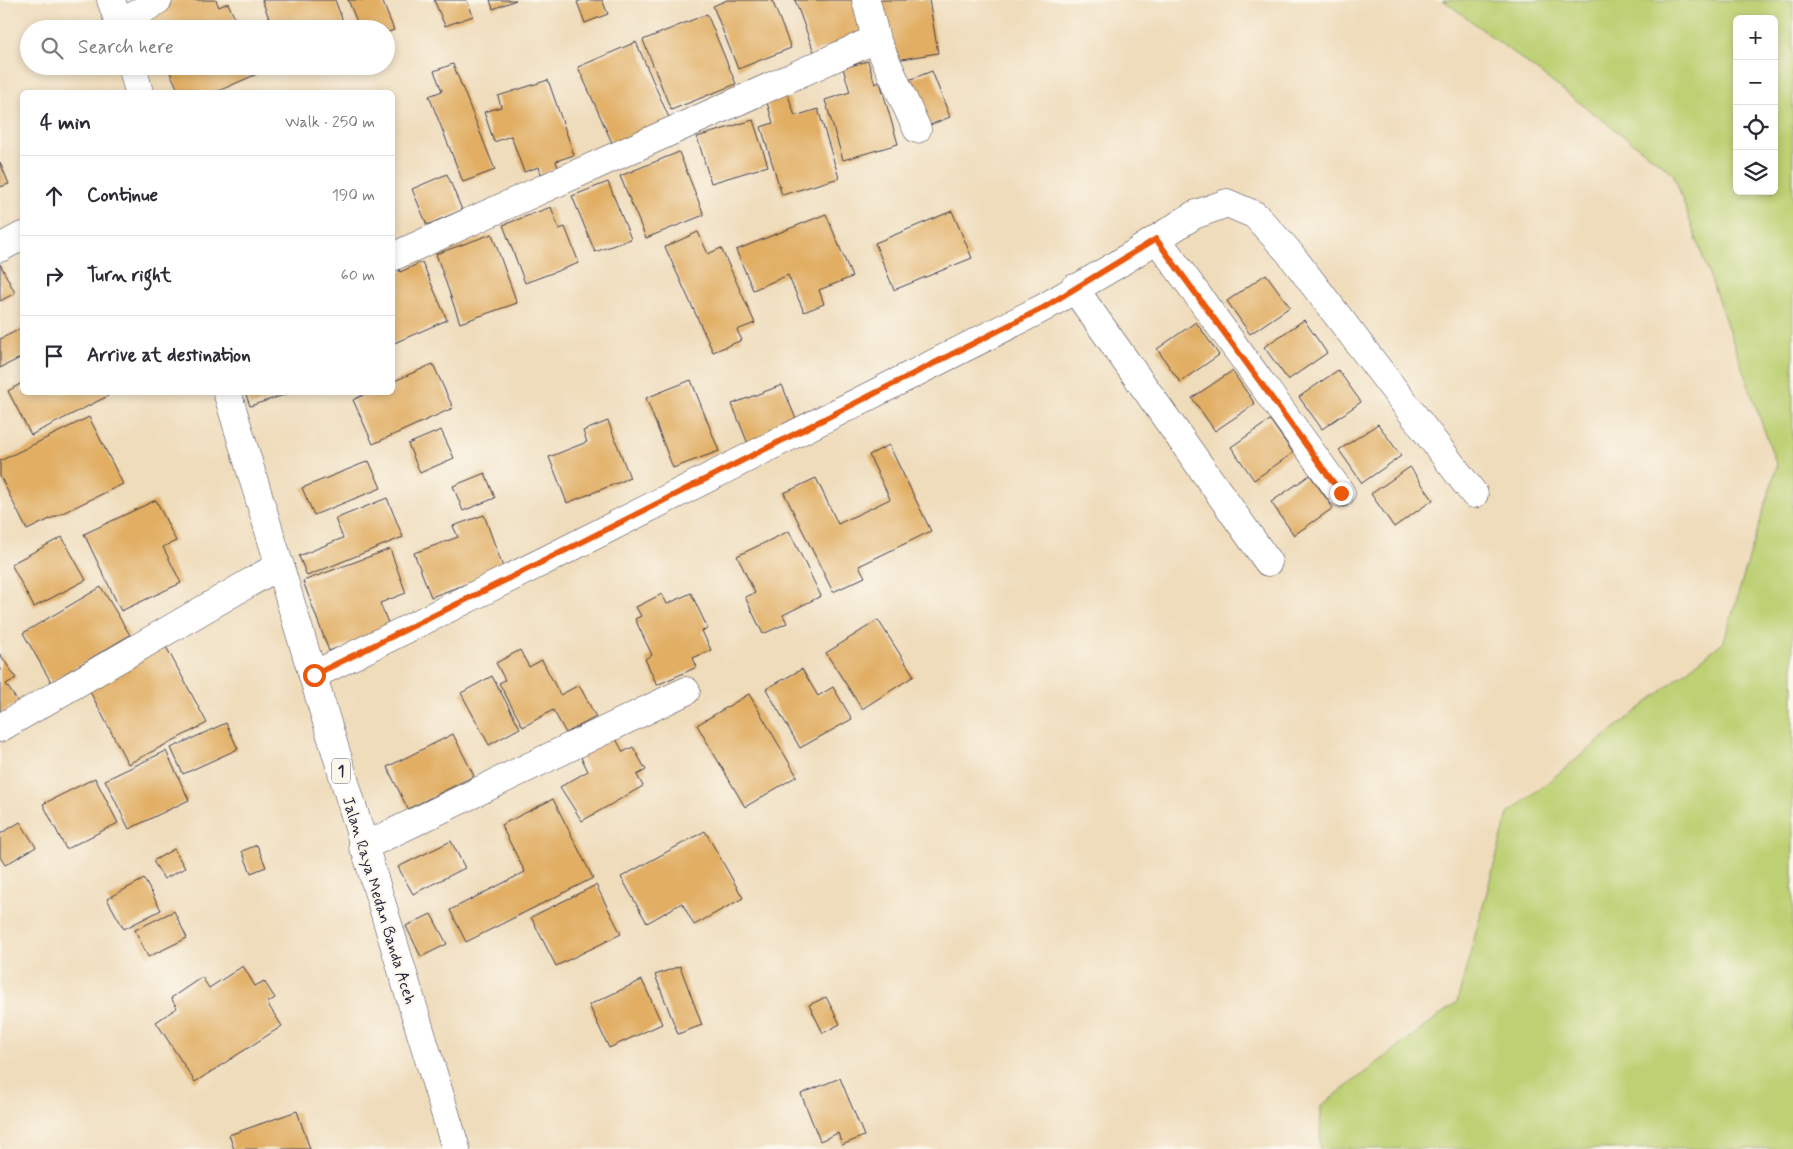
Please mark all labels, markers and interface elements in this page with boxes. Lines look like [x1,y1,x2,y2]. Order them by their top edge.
map controls [1733,15,1778,195]
button: + [1733,15,1778,60]
search box [20,20,395,75]
icon: search [38,34,66,62]
text: Search here [78,35,174,60]
button: − [1733,60,1778,105]
button: locate [1733,105,1778,150]
text: 4 min [40,109,91,137]
text: Walk · 250 m [285,112,375,133]
button: layers [1733,150,1778,195]
icon: ahead [40,182,68,210]
text: Continue [87,183,158,208]
text: 190 m [332,185,375,206]
icon: right [40,262,68,290]
text: Turn right [87,263,171,288]
text: 60 m [341,265,375,286]
icon: arrive [40,342,68,370]
text: Arrive at destination [87,343,251,368]
route end [1330,482,1353,505]
route start [303,664,326,687]
road number: 1 [332,758,350,784]
street label: Jalan Raya Medan Banda Aceh [337,794,420,1007]

